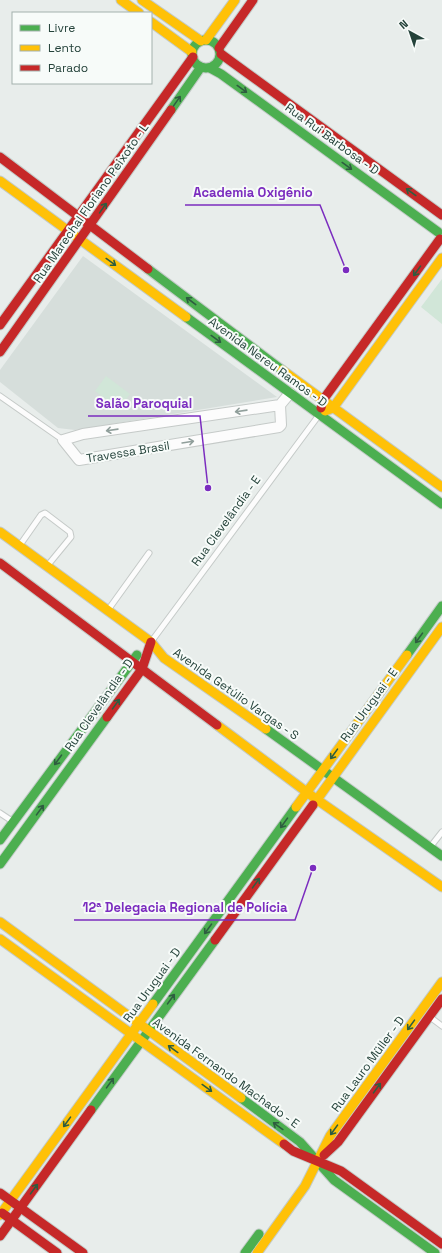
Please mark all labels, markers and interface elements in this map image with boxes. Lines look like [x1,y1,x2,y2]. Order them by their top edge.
legend [12,12,152,84]
north arrow [390,12,430,52]
text: N [396,17,411,32]
text: Livre [48,20,75,36]
text: Lento [48,40,82,56]
text: Parado [48,60,88,76]
one-way arrow [237,85,248,93]
one-way arrow [173,96,181,107]
street label: Rua Rui Barbosa - D [282,99,382,179]
street label: Rua Marechal Floriano Peixoto - L [30,120,153,286]
one-way arrow [342,162,353,170]
callout: Academia Oxigênio [185,180,320,205]
text: Academia Oxigênio [193,184,313,201]
one-way arrow [405,188,416,196]
one-way arrow [99,203,107,214]
one-way arrow [105,258,116,267]
one-way arrow [413,265,421,276]
one-way arrow [186,297,197,306]
street label: Avenida Nereu Ramos - D [205,313,331,411]
one-way arrow [210,335,221,343]
callout: Salão Paroquial [88,391,200,416]
text: Salão Paroquial [96,395,192,412]
one-way arrow [235,407,248,415]
one-way arrow [106,426,119,434]
street label: Travessa Brasil [85,438,171,466]
one-way arrow [181,438,194,446]
street label: Rua Clevelândia - E [188,472,264,569]
one-way arrow [415,632,423,643]
street label: Avenida Getúlio Vargas - S [170,644,302,744]
street label: Rua Clevelândia - D [61,656,137,754]
street label: Rua Uruguai - E [337,665,401,745]
one-way arrow [112,699,120,710]
one-way arrow [330,749,339,760]
one-way arrow [54,755,62,766]
one-way arrow [35,804,44,815]
one-way arrow [280,818,288,829]
one-way arrow [252,877,260,888]
callout: 12ª Delegacia Regional de Polícia [74,895,295,920]
text: 12ª Delegacia Regional de Polícia [83,899,288,916]
one-way arrow [204,923,212,934]
street label: Rua Uruguai - D [120,944,185,1026]
one-way arrow [167,994,175,1005]
street label: Rua Lauro Müller - D [328,1013,408,1115]
street label: Avenida Fernando Machado - E [149,1014,303,1132]
one-way arrow [407,1019,415,1030]
one-way arrow [168,1045,179,1054]
one-way arrow [106,1078,114,1089]
one-way arrow [373,1083,381,1094]
one-way arrow [201,1084,212,1092]
one-way arrow [63,1116,72,1127]
one-way arrow [273,1122,284,1130]
one-way arrow [330,1125,338,1136]
one-way arrow [30,1183,38,1194]

